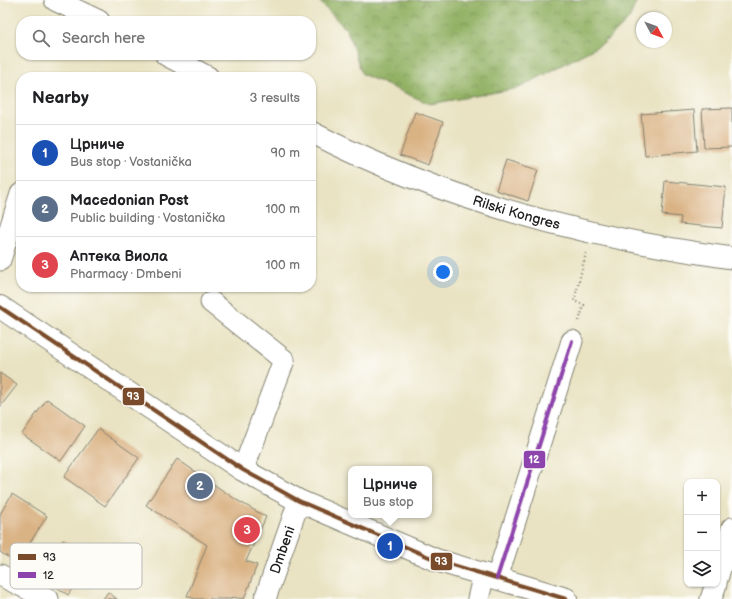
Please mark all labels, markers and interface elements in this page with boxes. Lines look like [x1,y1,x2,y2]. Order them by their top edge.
north arrow [636,12,672,48]
search box [16,16,316,60]
icon: search [30,27,52,49]
text: Search here [62,29,145,48]
text: Nearby [32,88,89,108]
text: 3 results [249,90,300,106]
text: Црниче [70,135,124,154]
text: 1 [42,145,48,161]
text: 90 m [271,145,300,161]
text: Bus stop · Vostanička [70,154,192,170]
text: Macedonian Post [70,191,188,210]
street label: Rilski Kongres [471,191,562,233]
text: 2 [41,201,49,217]
text: 100 m [265,201,300,217]
text: Public building · Vostanička [70,210,225,226]
text: Аптека Виола [70,247,168,266]
text: 3 [41,257,49,273]
text: 100 m [265,257,300,273]
your location [433,262,453,282]
text: Pharmacy · Dmbeni [70,266,182,282]
line badge: 93 [122,387,145,406]
text: 93 [127,390,140,403]
line badge: 12 [523,450,546,469]
text: 12 [528,453,540,466]
popup [348,466,432,518]
pin: 2 [187,471,213,501]
text: Црниче [363,475,417,494]
map controls [684,479,720,587]
button: + [684,479,720,515]
text: Bus stop [363,494,414,510]
pin: 3 [234,515,260,545]
button: − [684,515,720,551]
street label: Dmbeni [266,524,298,576]
pin: 1 [377,531,403,561]
legend [10,543,142,589]
text: 93 [43,551,56,564]
button: layers [684,551,720,587]
line badge: 93 [430,552,453,571]
text: 93 [435,555,448,568]
text: 12 [43,569,54,582]

